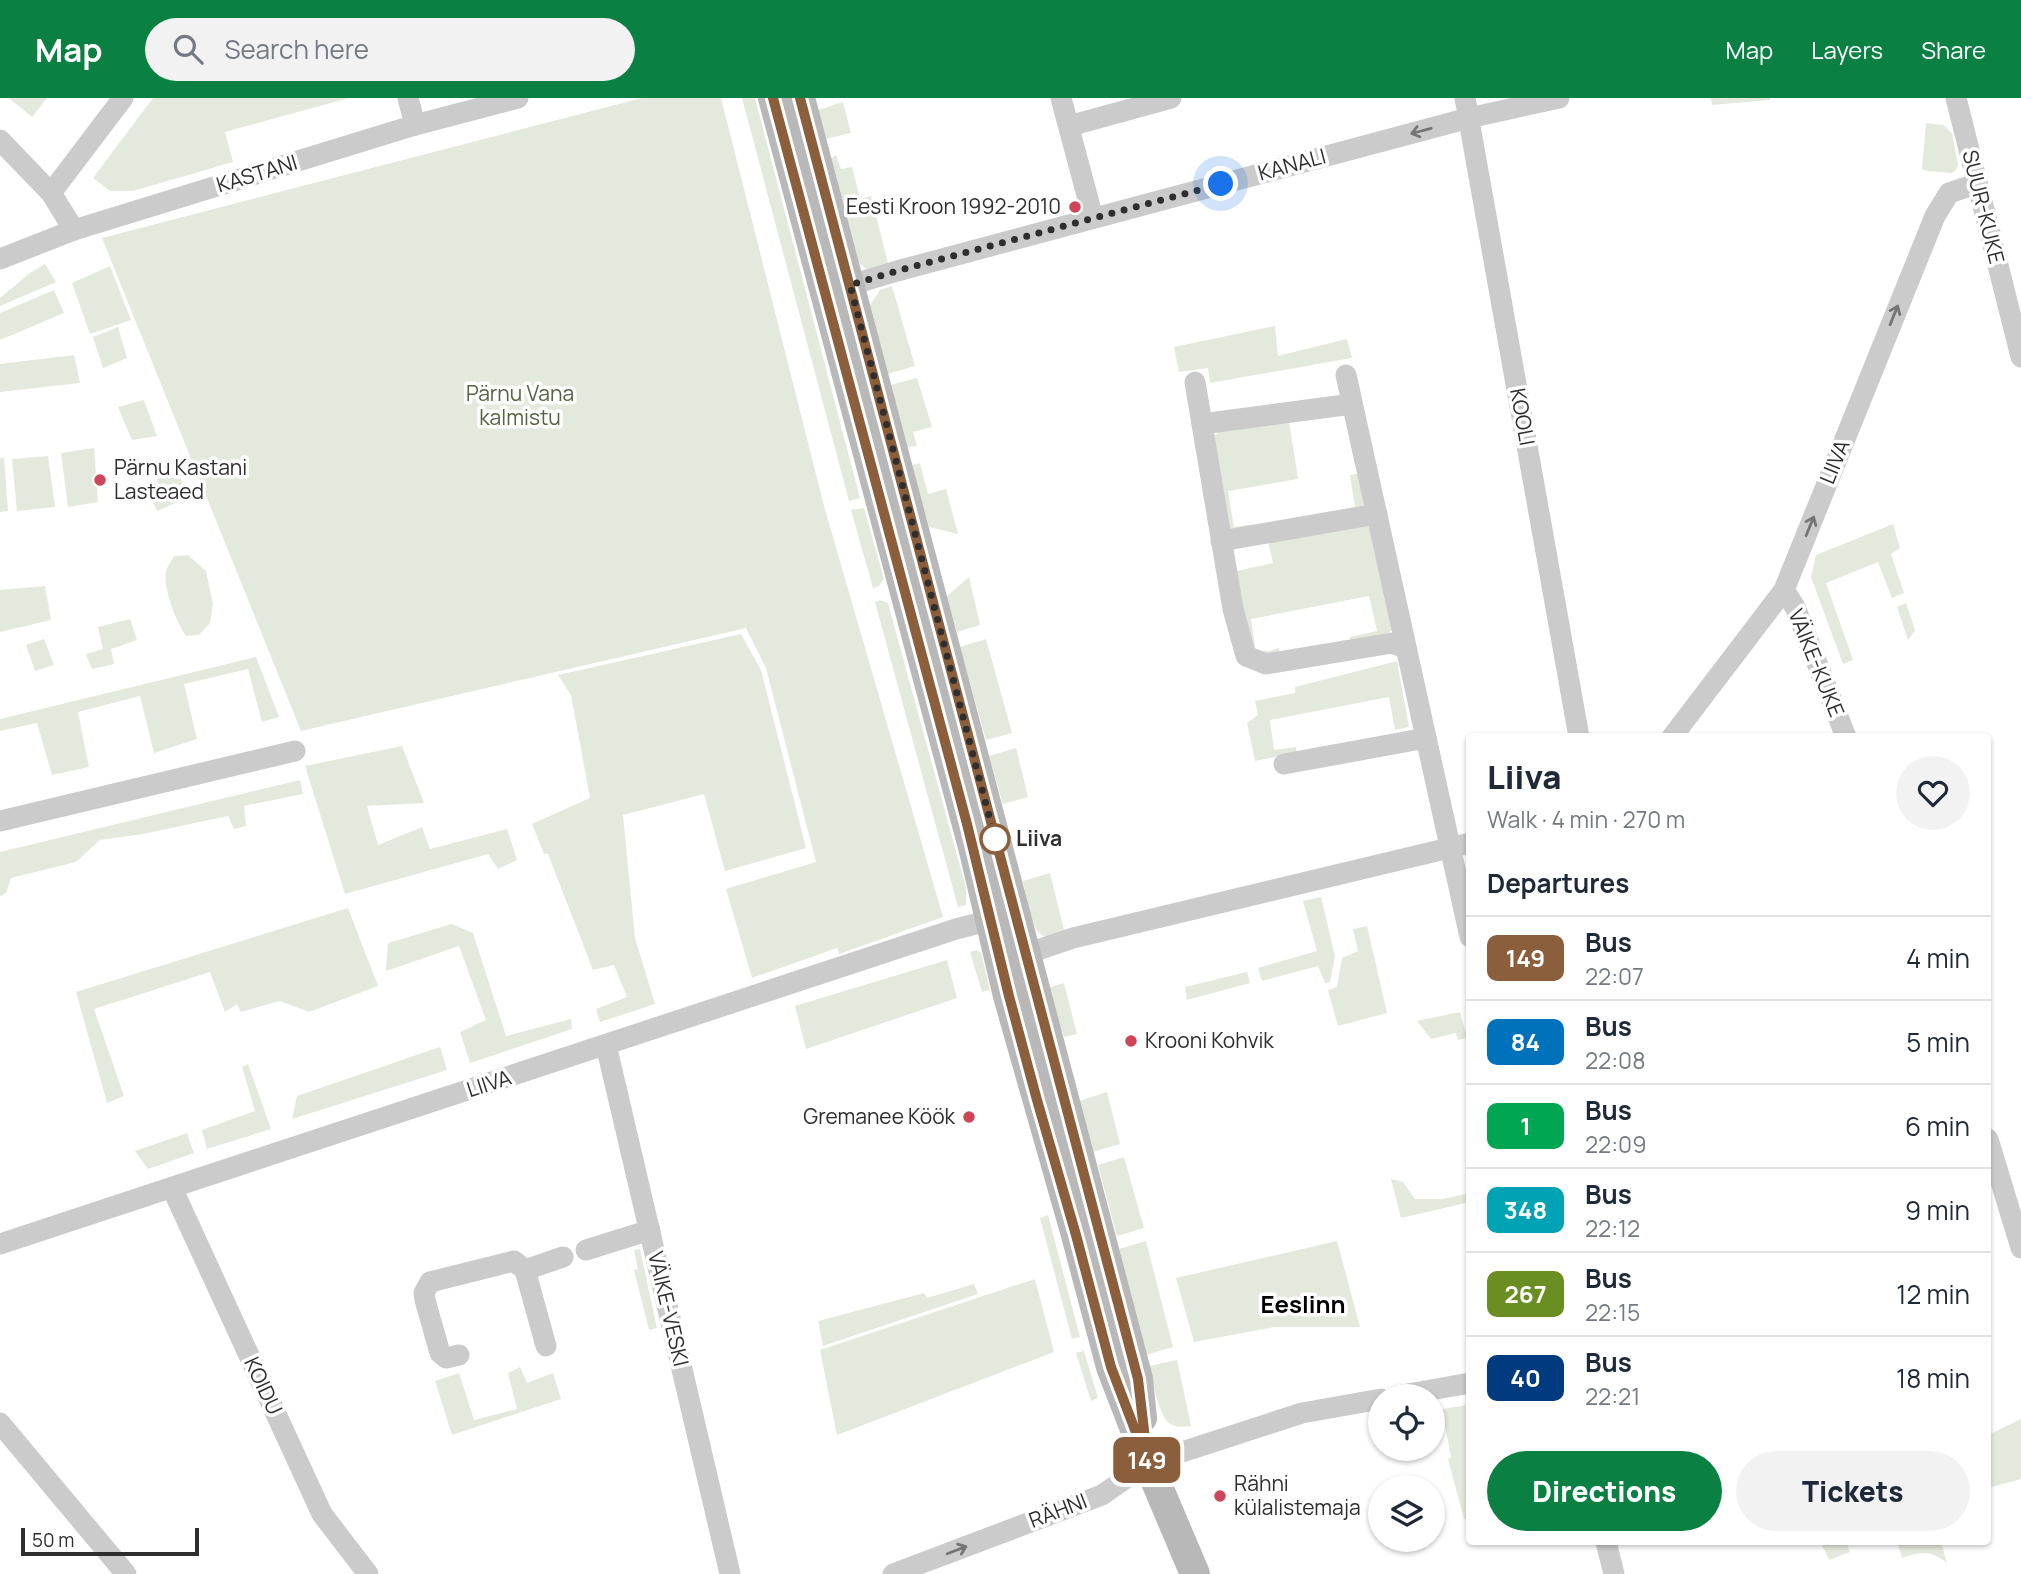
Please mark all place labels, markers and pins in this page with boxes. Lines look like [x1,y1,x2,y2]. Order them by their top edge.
place label: Eesti Kroon 1992-2010 [846,192,1061,220]
marker: Eesti Kroon 1992-2010 [1067,199,1083,215]
place label: Pärnu Kastani Lasteaed [114,453,247,505]
marker: Pärnu Kastani Lasteaed [92,472,108,488]
marker: Liiva [980,824,1010,854]
place label: Liiva [1016,824,1062,852]
place label: Krooni Kohvik [1145,1026,1274,1054]
marker: Krooni Kohvik [1123,1033,1139,1049]
place label: Gremanee Köök [803,1102,956,1130]
marker: Gremanee Köök [961,1109,977,1125]
place label: Rähni külalistemaja [1234,1469,1361,1521]
marker: Rähni külalistemaja [1212,1488,1228,1504]

